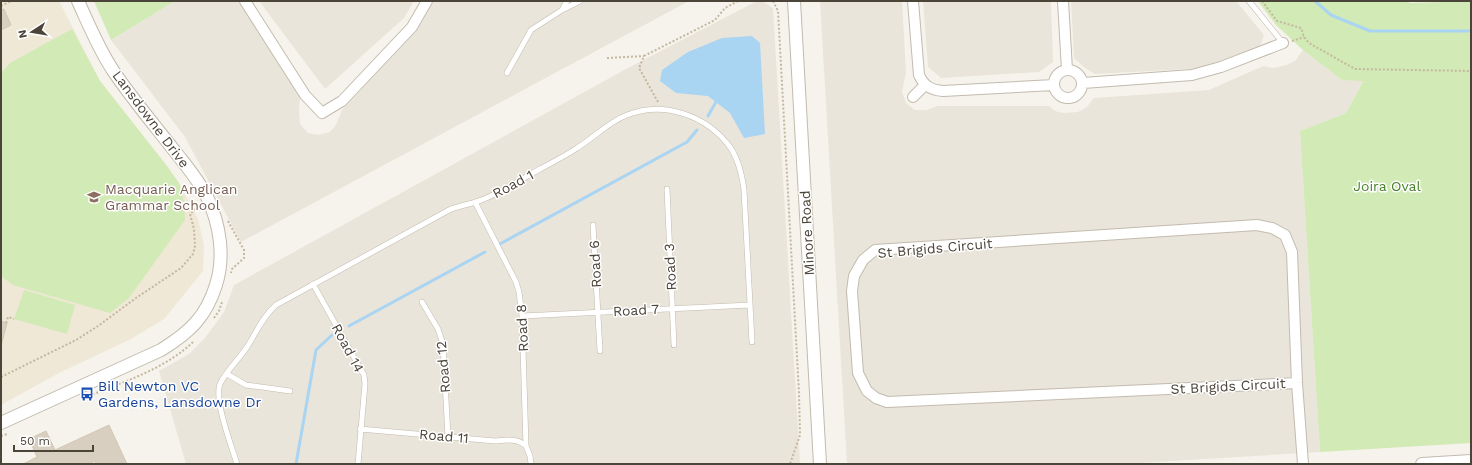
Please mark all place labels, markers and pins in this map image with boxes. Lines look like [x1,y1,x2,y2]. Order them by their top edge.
place label: Macquarie Anglican Grammar School [105,181,238,213]
school or university icon: Macquarie Anglican Grammar School [86,189,102,205]
place label: Bill Newton VC Gardens, Lansdowne Dr [98,378,261,410]
bus stop icon: Bill Newton VC Gardens, Lansdowne Dr [79,386,95,402]

